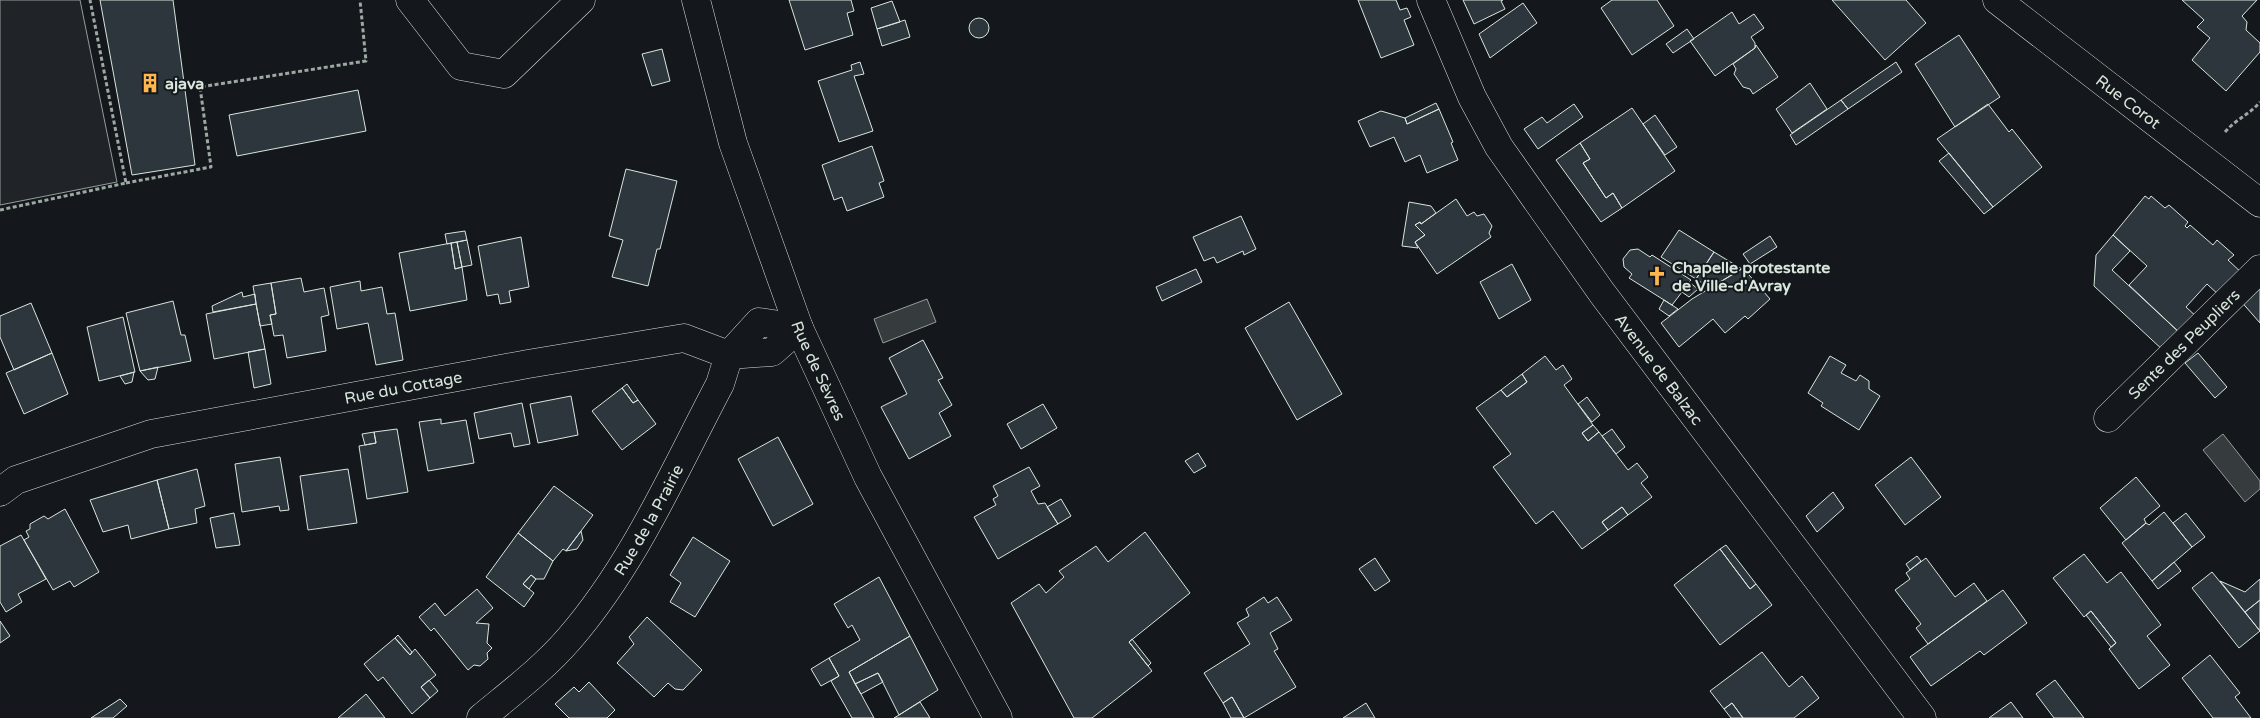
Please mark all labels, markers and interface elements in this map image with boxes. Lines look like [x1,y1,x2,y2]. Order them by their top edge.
street label: Rue Corot [2091,71,2164,134]
building icon: ajava [139,72,161,94]
place label: ajava [165,74,204,94]
place label: Chapelle protestante de Ville-d'Avray [1672,258,1830,296]
church icon: Chapelle protestante de Ville-d'Avray [1646,265,1668,287]
street label: Sente des Peupliers [2124,285,2245,404]
street label: Avenue de Balzac [1610,310,1707,429]
street label: Rue de Sèvres [786,318,849,424]
street label: Rue du Cottage [343,367,464,409]
street label: Rue de la Prairie [610,461,688,579]

